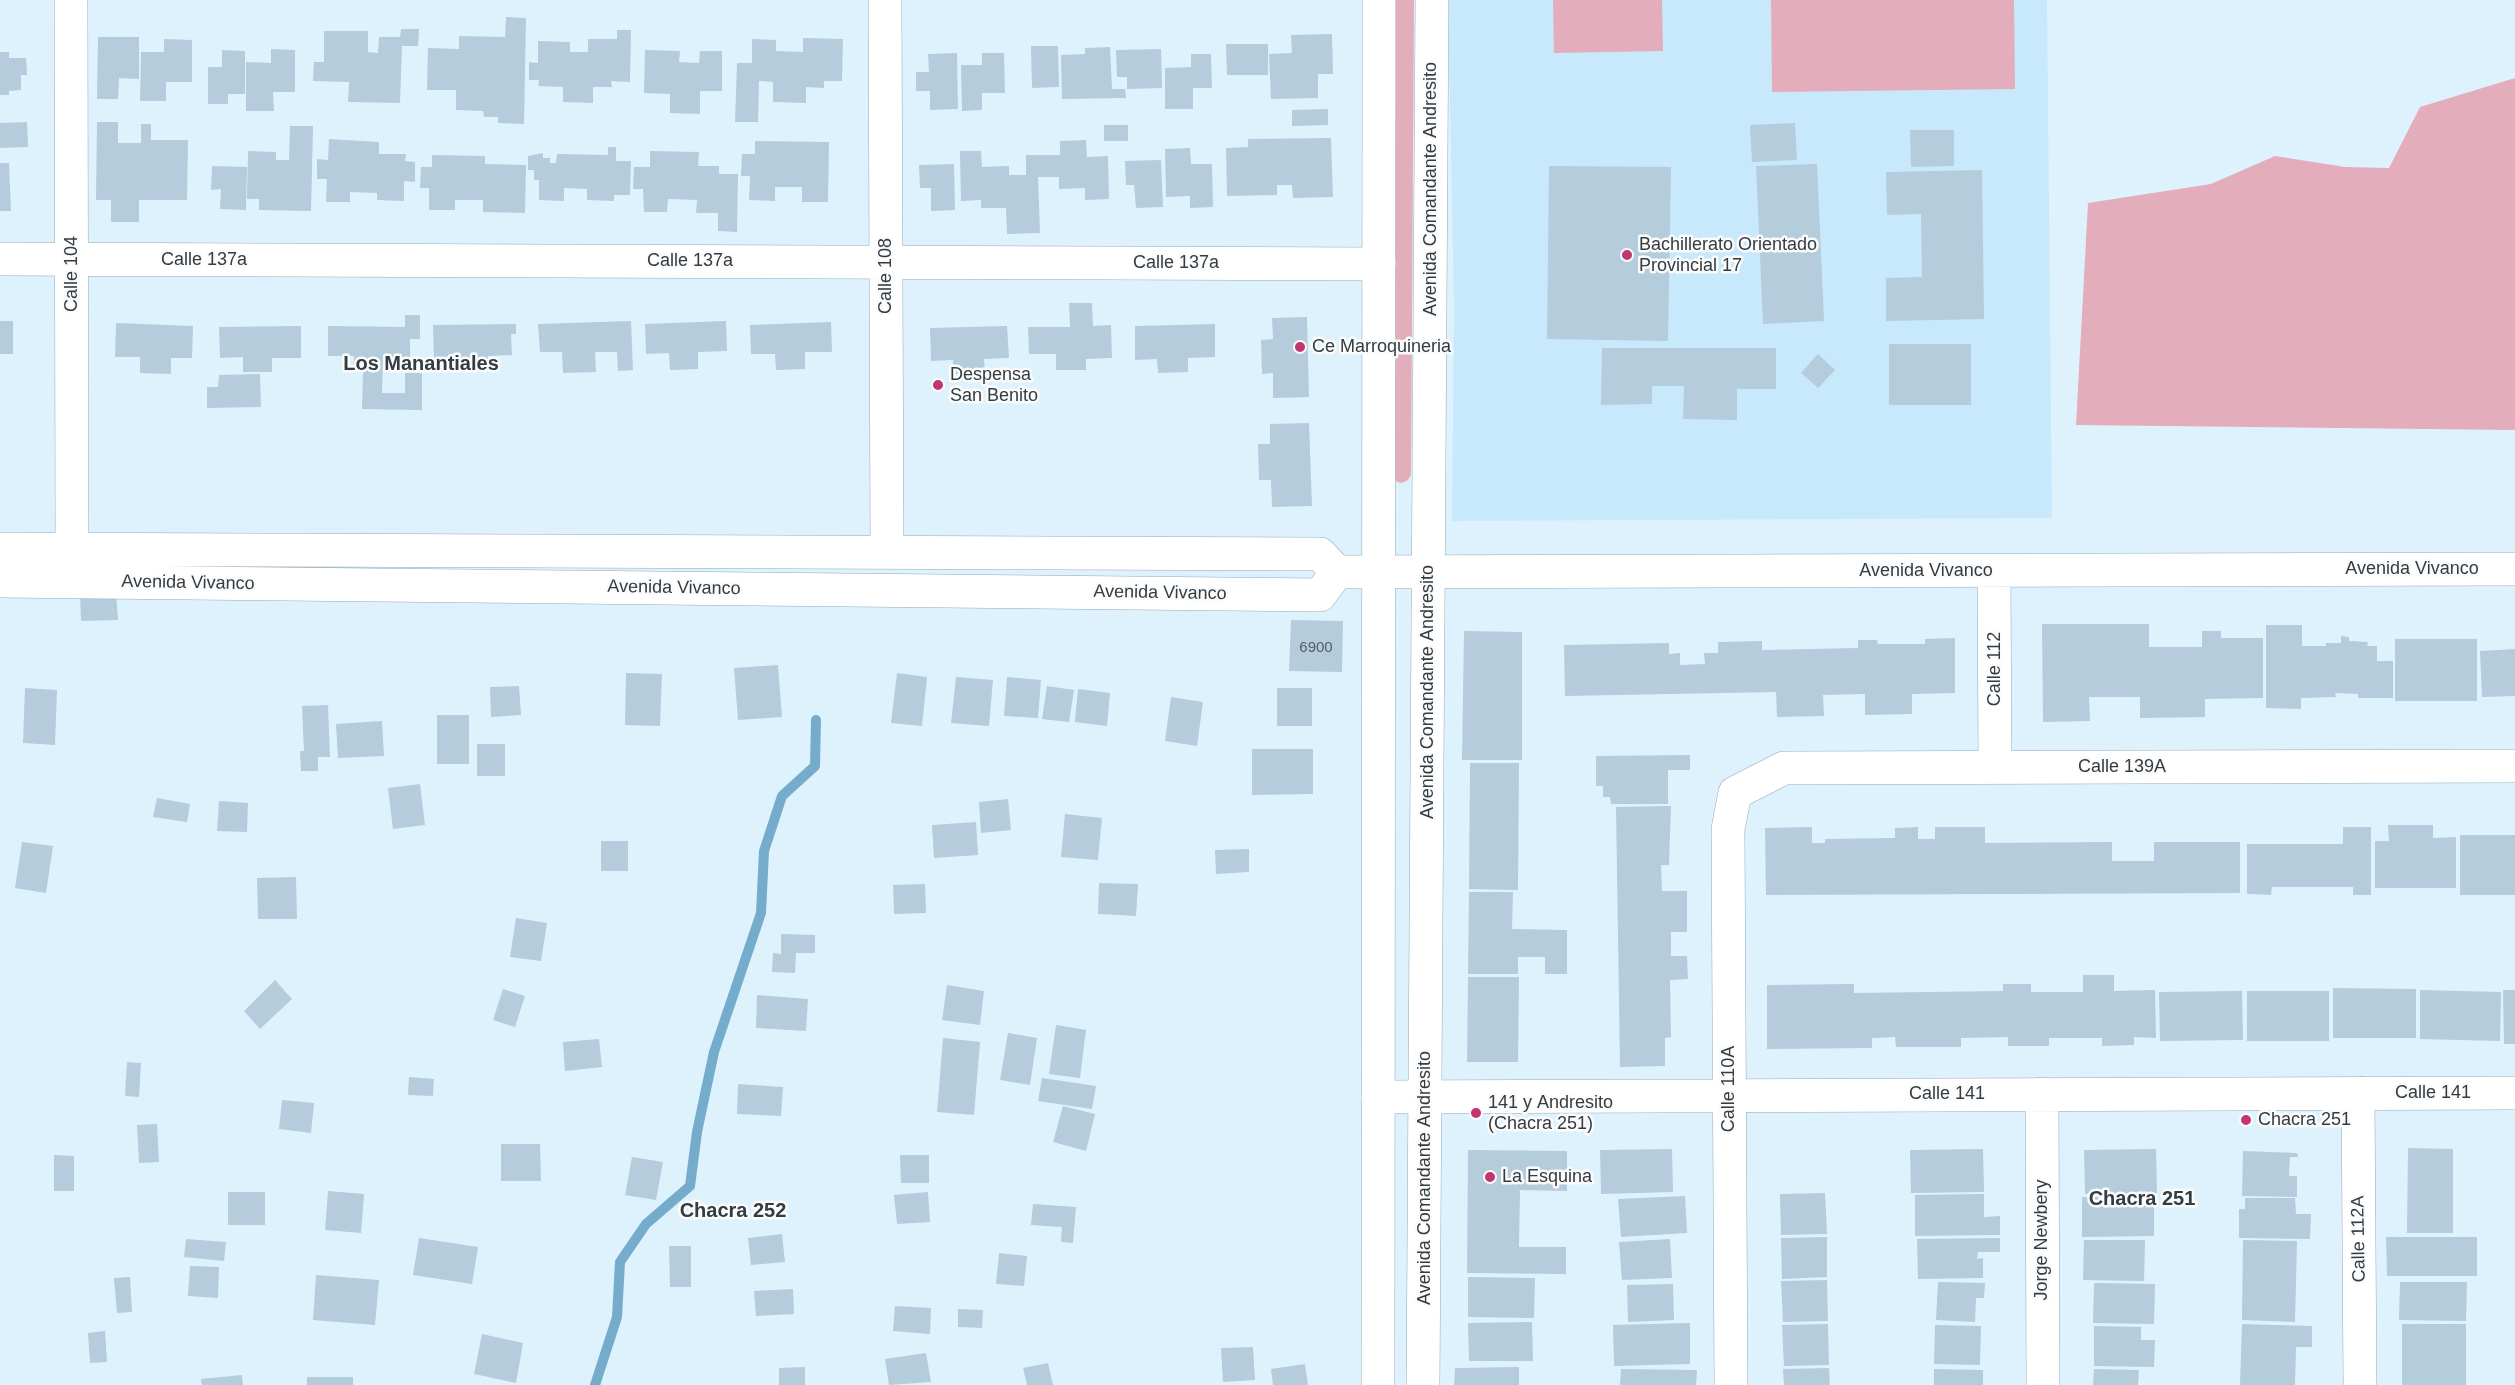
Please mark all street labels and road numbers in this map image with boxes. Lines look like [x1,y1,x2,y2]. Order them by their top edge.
street label: Avenida Comandante Andresito [1420,62,1442,316]
street label: Calle 104 [61,236,83,312]
street label: Calle 108 [875,238,897,314]
street label: Calle 137a [161,249,247,271]
street label: Calle 137a [647,250,733,272]
street label: Calle 137a [1133,252,1219,274]
street label: Avenida Vivanco [2345,558,2479,580]
street label: Avenida Vivanco [1859,560,1993,582]
street label: Avenida Comandante Andresito [1417,565,1439,819]
street label: Avenida Vivanco [121,571,255,595]
street label: Avenida Vivanco [607,576,741,600]
street label: Avenida Vivanco [1093,581,1227,605]
street label: Calle 112 [1984,632,2006,706]
street label: Calle 139A [2078,756,2166,778]
street label: Calle 110A [1718,1046,1740,1132]
street label: Avenida Comandante Andresito [1414,1051,1436,1305]
street label: Calle 141 [2395,1082,2471,1104]
street label: Calle 141 [1909,1083,1985,1105]
street label: Jorge Newbery [2031,1179,2053,1301]
street label: Calle 112A [2347,1195,2371,1283]

